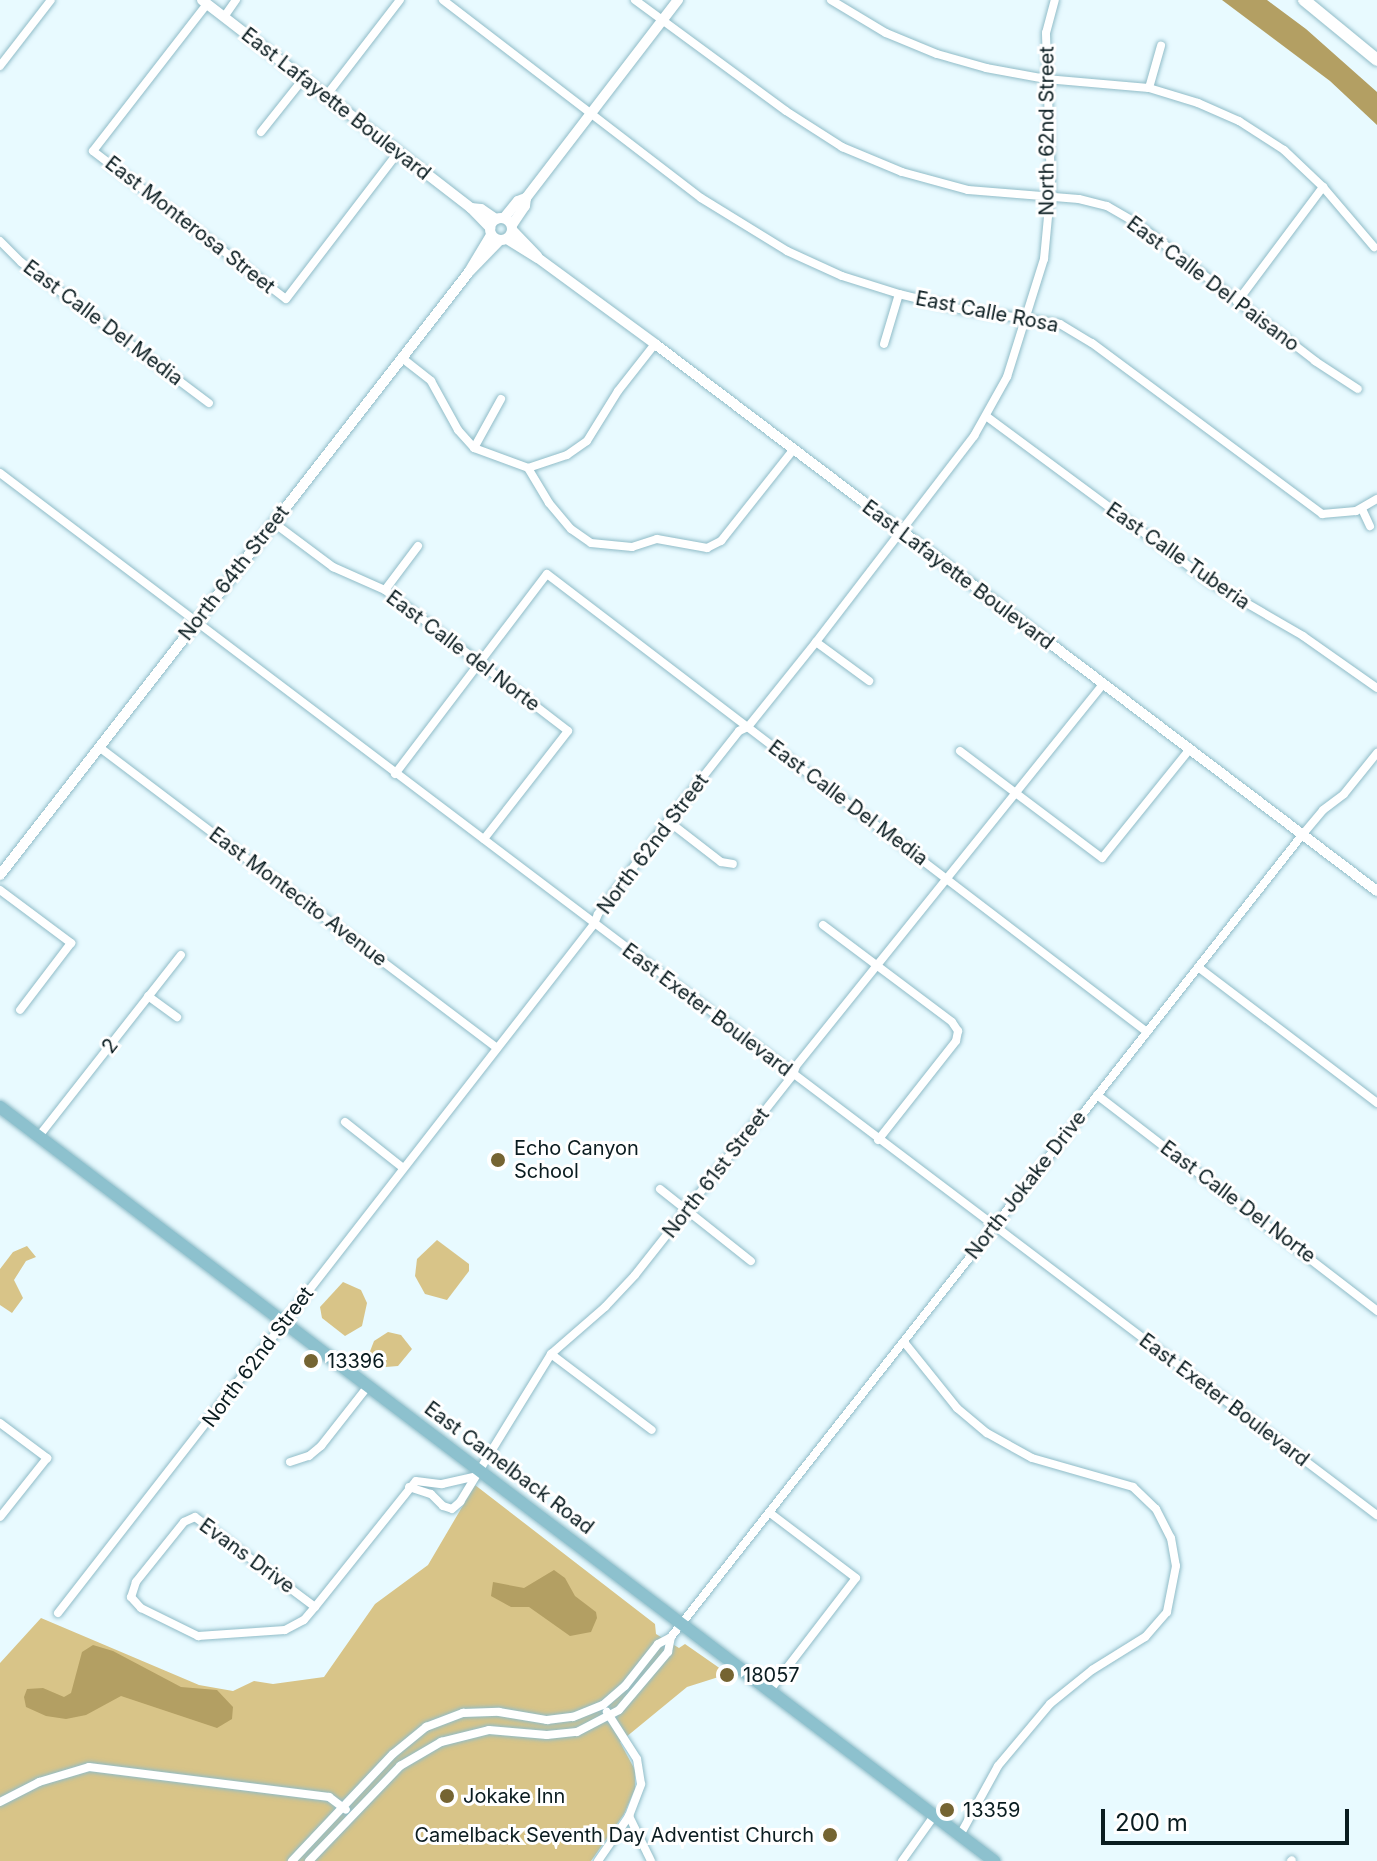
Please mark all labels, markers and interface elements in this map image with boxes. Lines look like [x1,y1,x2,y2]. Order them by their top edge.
street label: East Lafayette Boulevard [237,23,435,185]
street label: North 62nd Street [1035,46,1059,216]
street label: East Monterosa Street [100,151,280,299]
street label: East Calle Del Paisano [1122,211,1304,357]
street label: East Calle Del Media [19,255,187,391]
street label: East Calle Rosa [913,286,1061,338]
street label: East Lafayette Boulevard [858,495,1058,655]
street label: East Calle Tuberia [1102,497,1254,615]
street label: North 64th Street [174,501,294,645]
street label: East Calle del Norte [381,585,545,717]
street label: East Calle Del Media [764,735,932,871]
street label: North 62nd Street [592,769,714,919]
street label: East Montecito Avenue [204,822,392,972]
street label: East Exeter Boulevard [617,938,797,1082]
street label: 2 [97,1034,123,1058]
street label: North 61st Street [658,1103,774,1243]
street label: North Jokake Drive [961,1106,1091,1264]
place label: Echo Canyon School [514,1136,639,1183]
street label: East Calle Del Norte [1156,1136,1320,1268]
marker: Echo Canyon School [489,1151,507,1169]
street label: North 62nd Street [197,1282,319,1432]
street label: East Exeter Boulevard [1134,1328,1314,1472]
place label: 13396 [327,1349,385,1373]
marker: 13396 [302,1352,320,1370]
street label: East Camelback Road [420,1396,598,1540]
street label: Evans Drive [195,1513,299,1599]
place label: 18057 [743,1663,800,1687]
marker: 18057 [718,1666,736,1684]
place label: Jokake Inn [463,1784,565,1808]
marker: Jokake Inn [438,1787,456,1805]
scale bar [1105,1793,1353,1843]
place label: 13359 [963,1798,1020,1822]
marker: 13359 [938,1801,956,1819]
text: 200 m [1115,1808,1188,1837]
place label: Camelback Seventh Day Adventist Church [414,1823,814,1847]
marker: Camelback Seventh Day Adventist Church [821,1826,839,1844]

